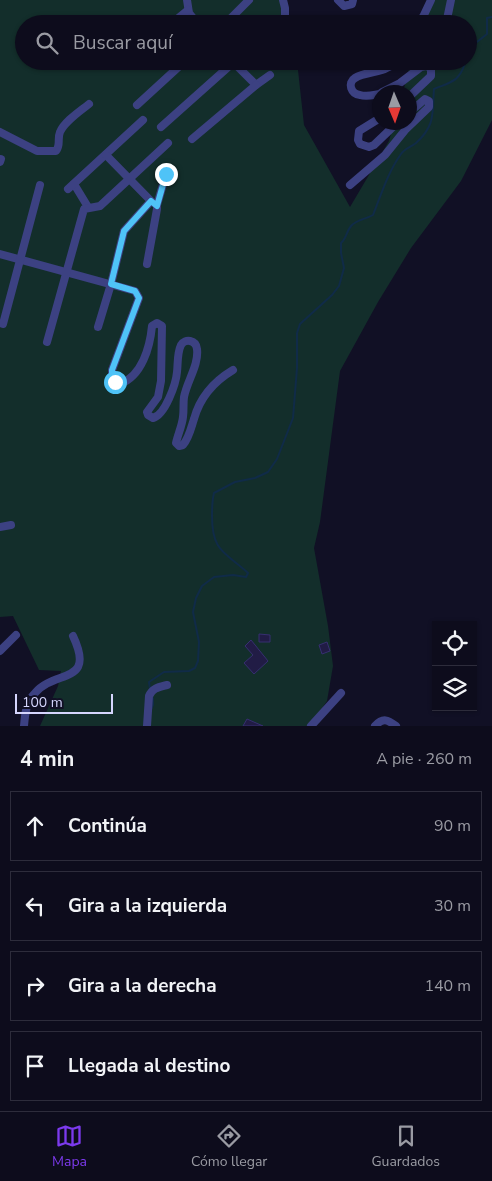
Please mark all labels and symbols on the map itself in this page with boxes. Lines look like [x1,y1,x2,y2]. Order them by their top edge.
north arrow [372,85,417,130]
route end [155,163,178,186]
route start [104,371,127,394]
scale bar [15,691,112,714]

